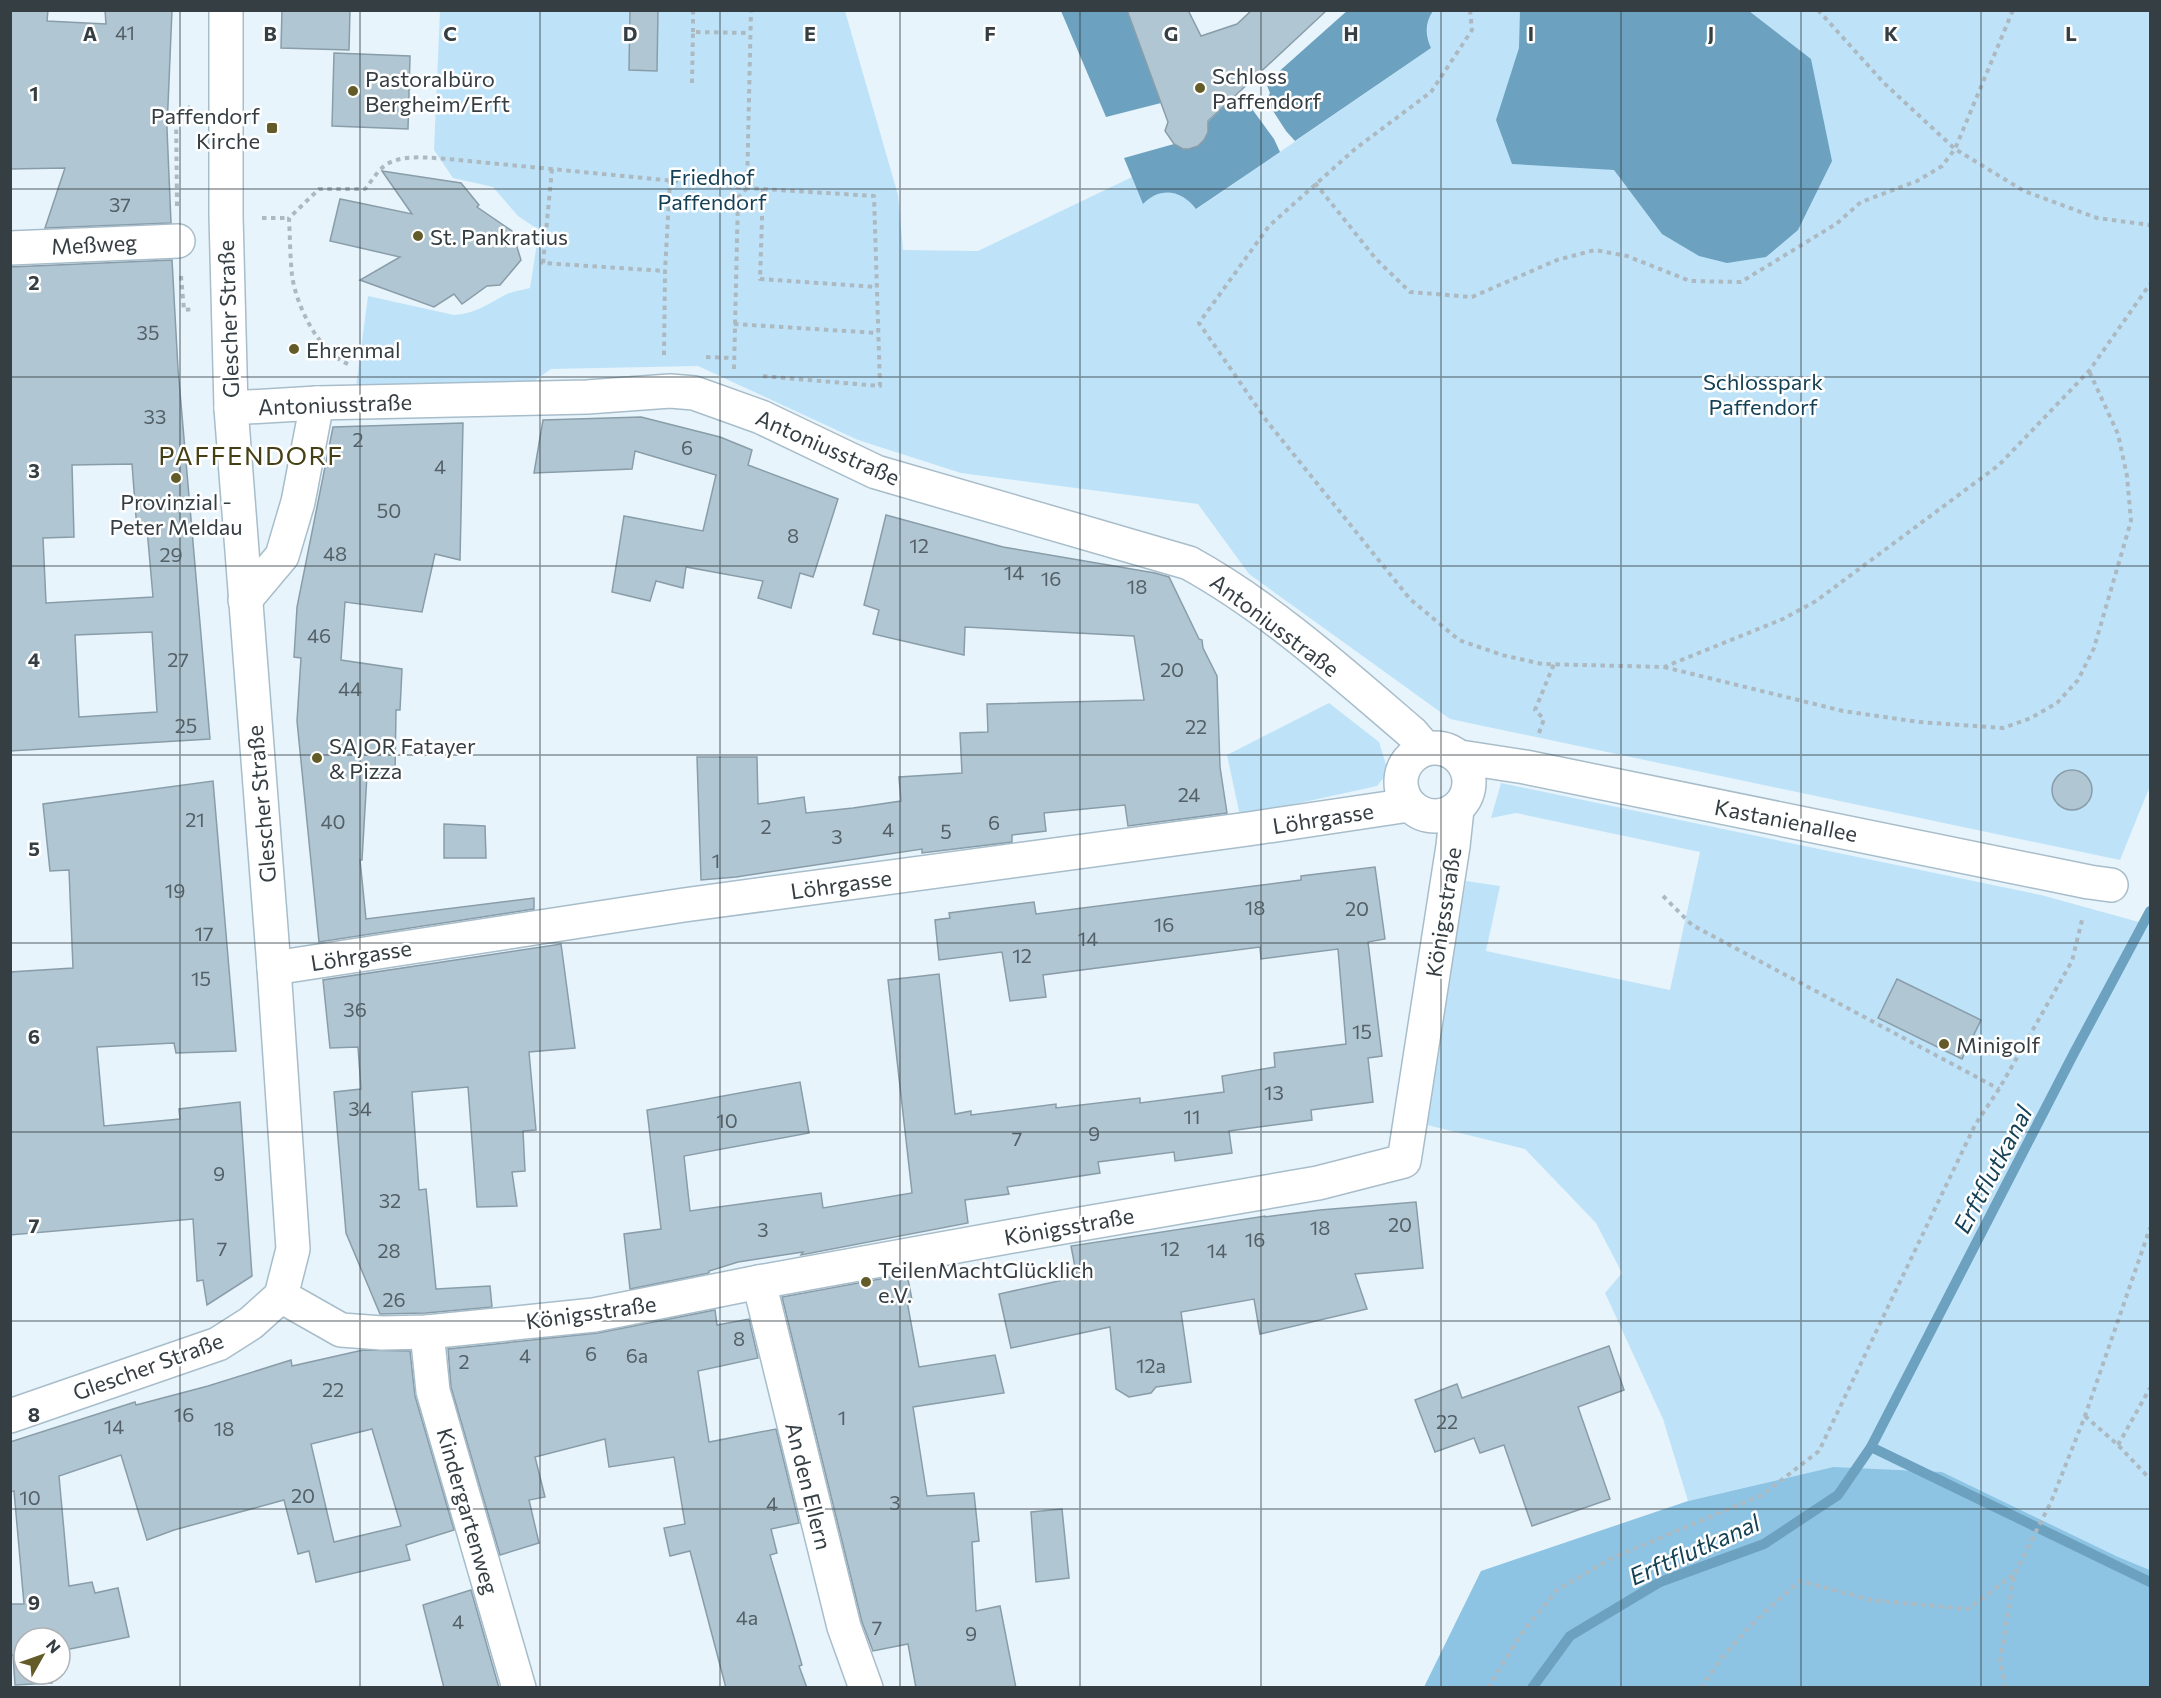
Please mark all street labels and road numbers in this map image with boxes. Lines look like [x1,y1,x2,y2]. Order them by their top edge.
street label: Meßweg [50,228,138,260]
street label: Glescher Straße [212,240,244,398]
street label: Antoniusstraße [257,388,413,420]
street label: Antoniusstraße [752,403,904,491]
street label: Antoniusstraße [1205,568,1345,682]
street label: Glescher Straße [241,724,281,884]
street label: Kastanienallee [1712,793,1860,847]
street label: Löhrgasse [1271,797,1375,839]
street label: Königsstraße [1419,845,1467,979]
street label: Löhrgasse [789,864,893,904]
street label: Löhrgasse [309,934,413,976]
street label: Königsstraße [1002,1201,1136,1251]
street label: Königsstraße [524,1289,658,1335]
street label: Glescher Straße [69,1326,227,1406]
street label: An den Ellern [780,1419,838,1553]
street label: Kindergartenweg [431,1425,505,1597]

